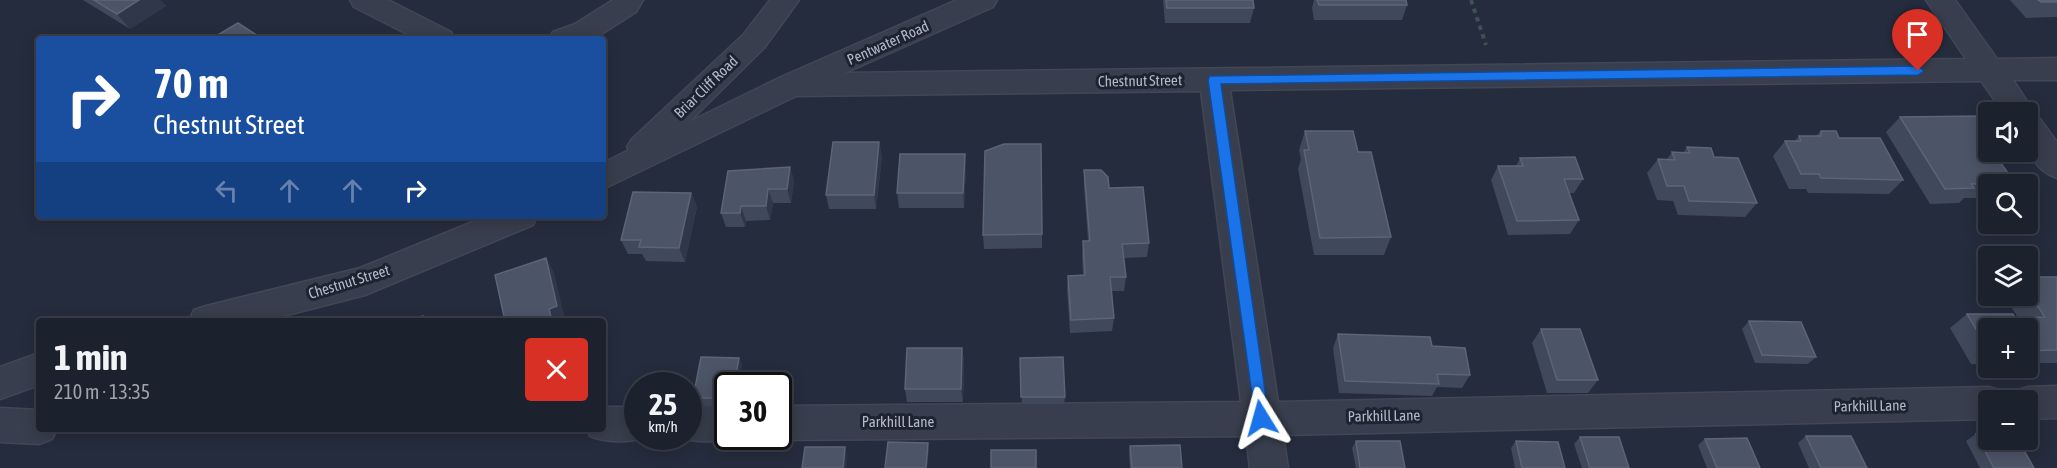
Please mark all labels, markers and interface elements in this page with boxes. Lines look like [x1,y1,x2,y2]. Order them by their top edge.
pin [1892,9,1943,71]
street label: Pentwater Road [844,17,931,68]
icon: arrive [1901,18,1934,51]
street label: Briar Cliff Road [670,52,741,121]
text: 70 m [153,59,228,107]
icon: right [54,60,132,138]
street label: Chestnut Street [1098,71,1182,90]
map controls [1978,102,2038,450]
button: sound [1978,102,2038,162]
text: Chestnut Street [153,109,305,140]
icon: left [210,174,243,207]
icon: ahead [273,174,306,207]
icon: ahead [336,174,369,207]
icon: right [399,174,432,207]
button: search [1978,174,2038,234]
button: layers [1978,246,2038,306]
street label: Chestnut Street [306,261,392,302]
button: + [1978,318,2038,378]
text: 1 min [54,336,128,378]
button: close [525,338,588,401]
speed limit sign: 30 [714,372,792,450]
text: 210 m · 13:35 [54,380,150,403]
position arrow [1229,386,1293,450]
text: 25 [649,387,677,421]
button: − [1978,390,2038,450]
street label: Parkhill Lane [1834,396,1907,415]
street label: Parkhill Lane [1348,406,1421,425]
street label: Parkhill Lane [862,413,935,430]
text: km/h [648,418,678,435]

